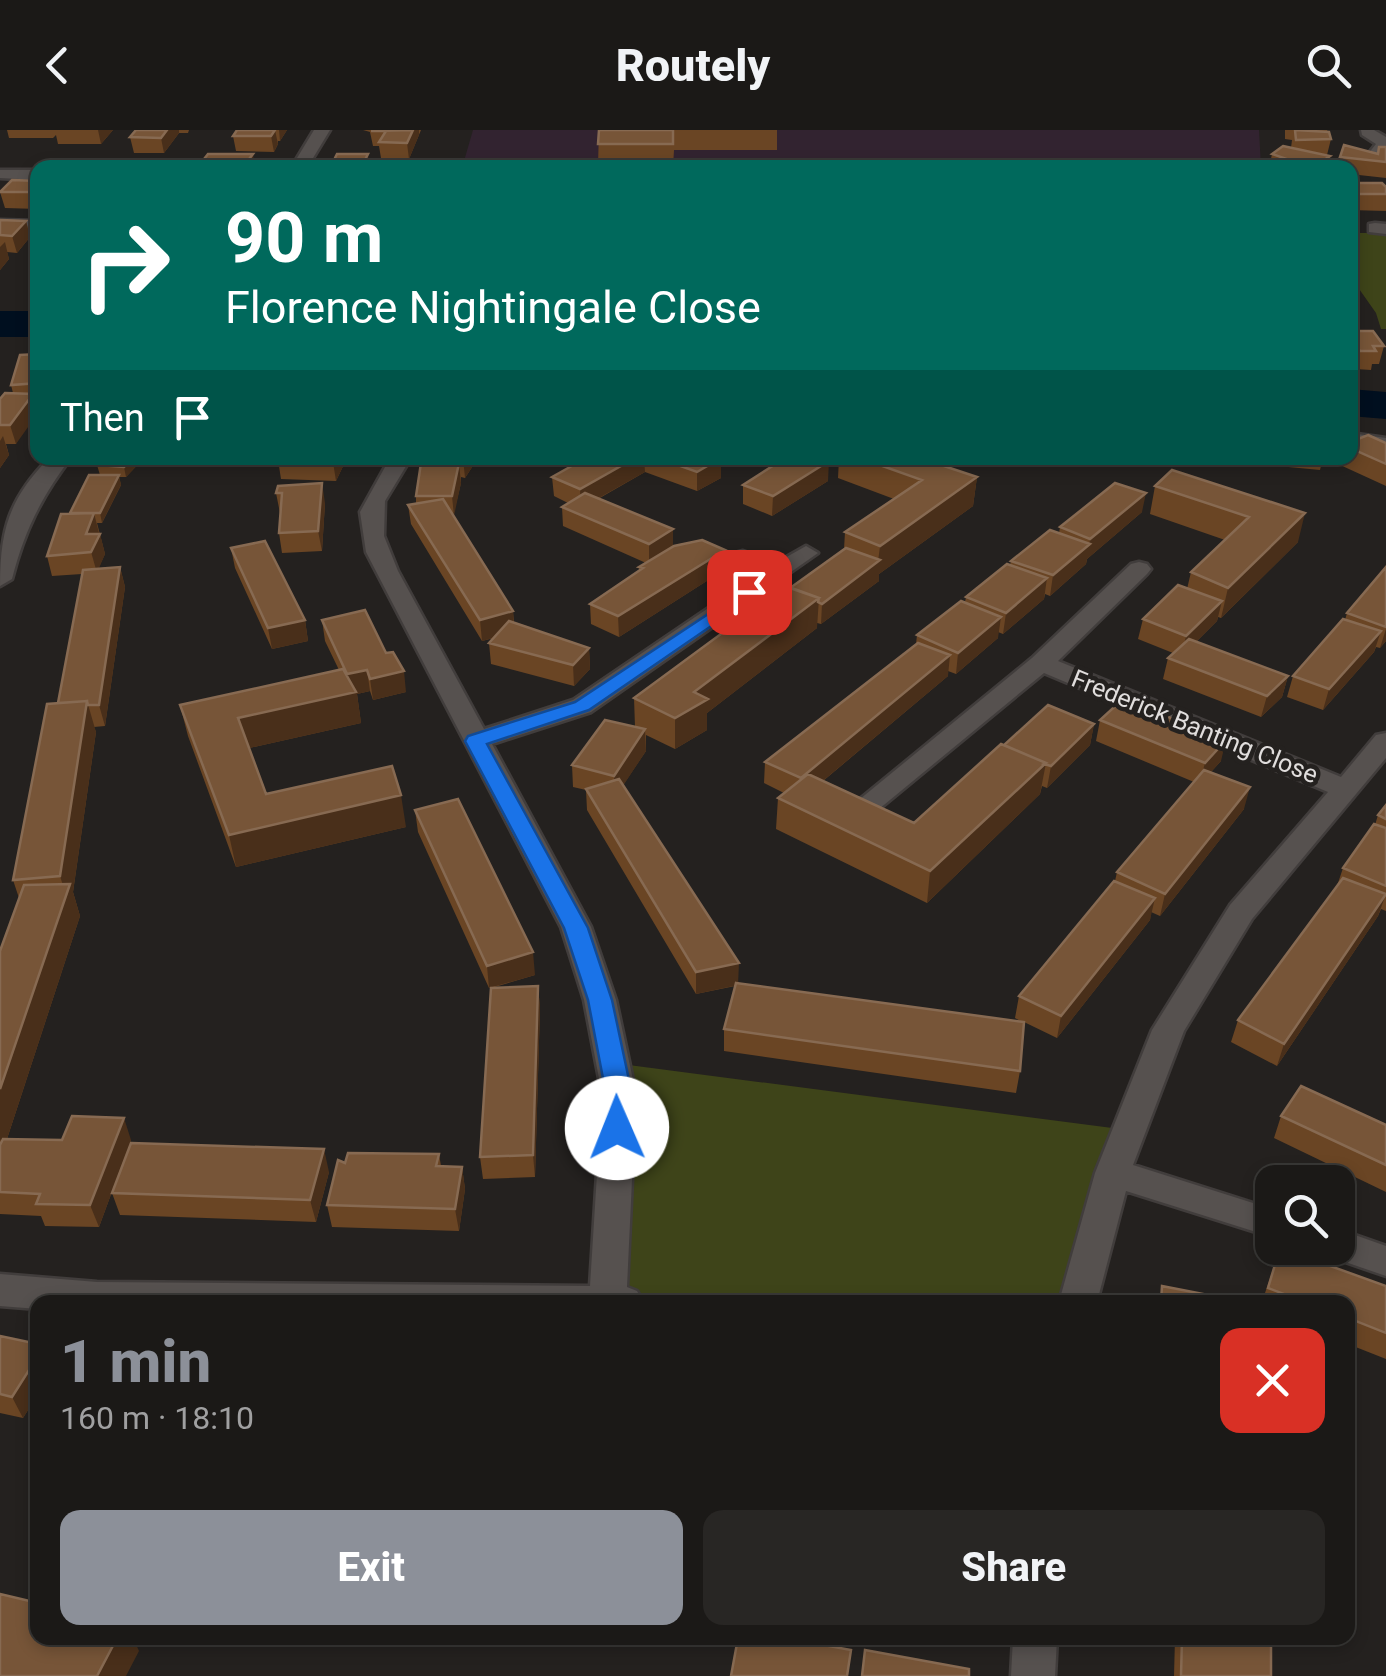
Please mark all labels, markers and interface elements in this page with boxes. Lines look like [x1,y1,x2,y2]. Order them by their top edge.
icon: back [30,38,85,93]
icon: search [1301,38,1356,93]
text: Routely [616,39,770,92]
text: 90 m [225,197,383,279]
icon: right [60,200,190,330]
text: Florence Nightingale Close [225,281,761,334]
icon: arrive [165,390,220,445]
text: Then [60,396,145,440]
pin [707,550,792,635]
icon: arrive [722,565,777,620]
street label: Frederick Banting Close [1067,664,1322,789]
position arrow [565,1076,669,1180]
map controls [1255,1165,1355,1265]
button: search [1255,1165,1355,1265]
text: 1 min [60,1326,211,1397]
button: close [1220,1328,1325,1433]
text: 160 m · 18:10 [60,1399,254,1437]
button: Exit [60,1510,683,1625]
button: Share [703,1510,1325,1625]

